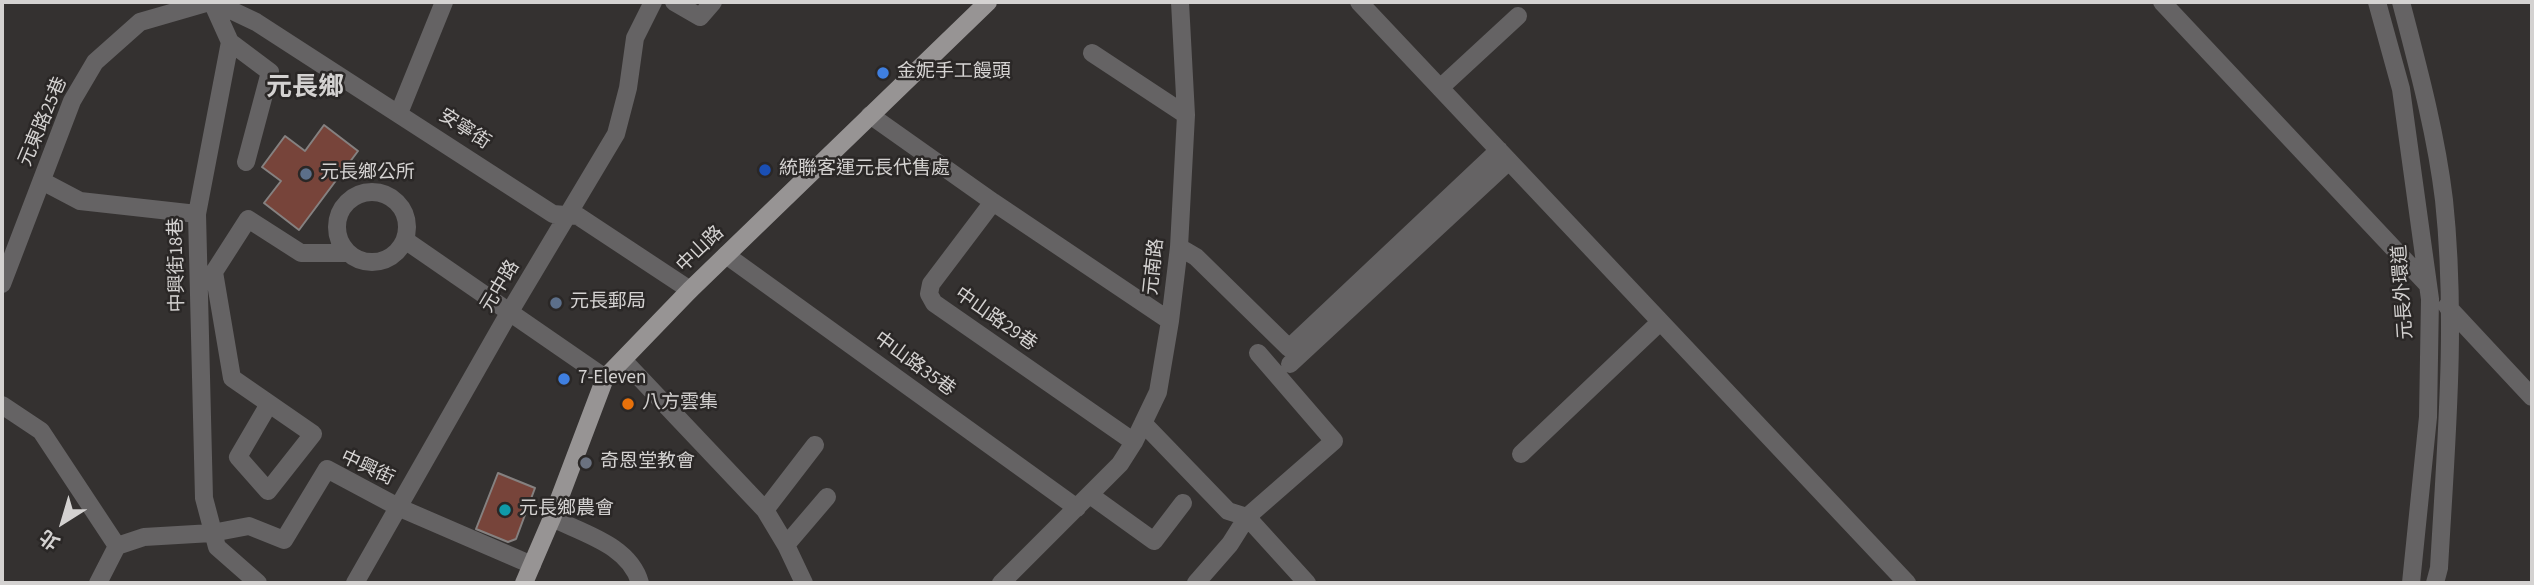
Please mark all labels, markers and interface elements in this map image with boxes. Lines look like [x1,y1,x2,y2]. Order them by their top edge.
place label: 金妮手工饅頭 [897,62,1011,84]
marker: 金妮手工饅頭 [875,65,891,81]
district label: 元長鄉 [266,73,344,105]
street label: 元東路25巷 [15,74,73,170]
street label: 安寧街 [434,105,494,155]
place label: 統聯客運元長代售處 [779,159,950,181]
marker: 統聯客運元長代售處 [757,162,773,178]
place label: 元長鄉公所 [320,163,415,185]
marker: 元長鄉公所 [298,166,314,182]
street label: 中興街18巷 [166,217,190,313]
street label: 中山路 [673,222,729,278]
street label: 元南路 [1141,237,1169,297]
street label: 元長外環道 [2389,244,2419,340]
street label: 元中路 [477,257,525,317]
street label: 中山路29巷 [950,283,1040,357]
place label: 元長郵局 [570,292,646,314]
marker: 元長郵局 [548,295,564,311]
street label: 中山路35巷 [869,328,959,402]
place label: 7-Eleven [578,368,646,390]
marker: 7-Eleven [556,371,572,387]
place label: 八方雲集 [642,393,718,415]
marker: 八方雲集 [620,396,636,412]
street label: 中興街 [336,447,398,491]
place label: 奇恩堂教會 [600,452,695,474]
marker: 奇恩堂教會 [578,455,594,471]
north arrow [28,487,98,557]
place label: 元長鄉農會 [519,499,614,521]
marker: 元長鄉農會 [497,502,513,518]
text: 北 [34,523,66,556]

